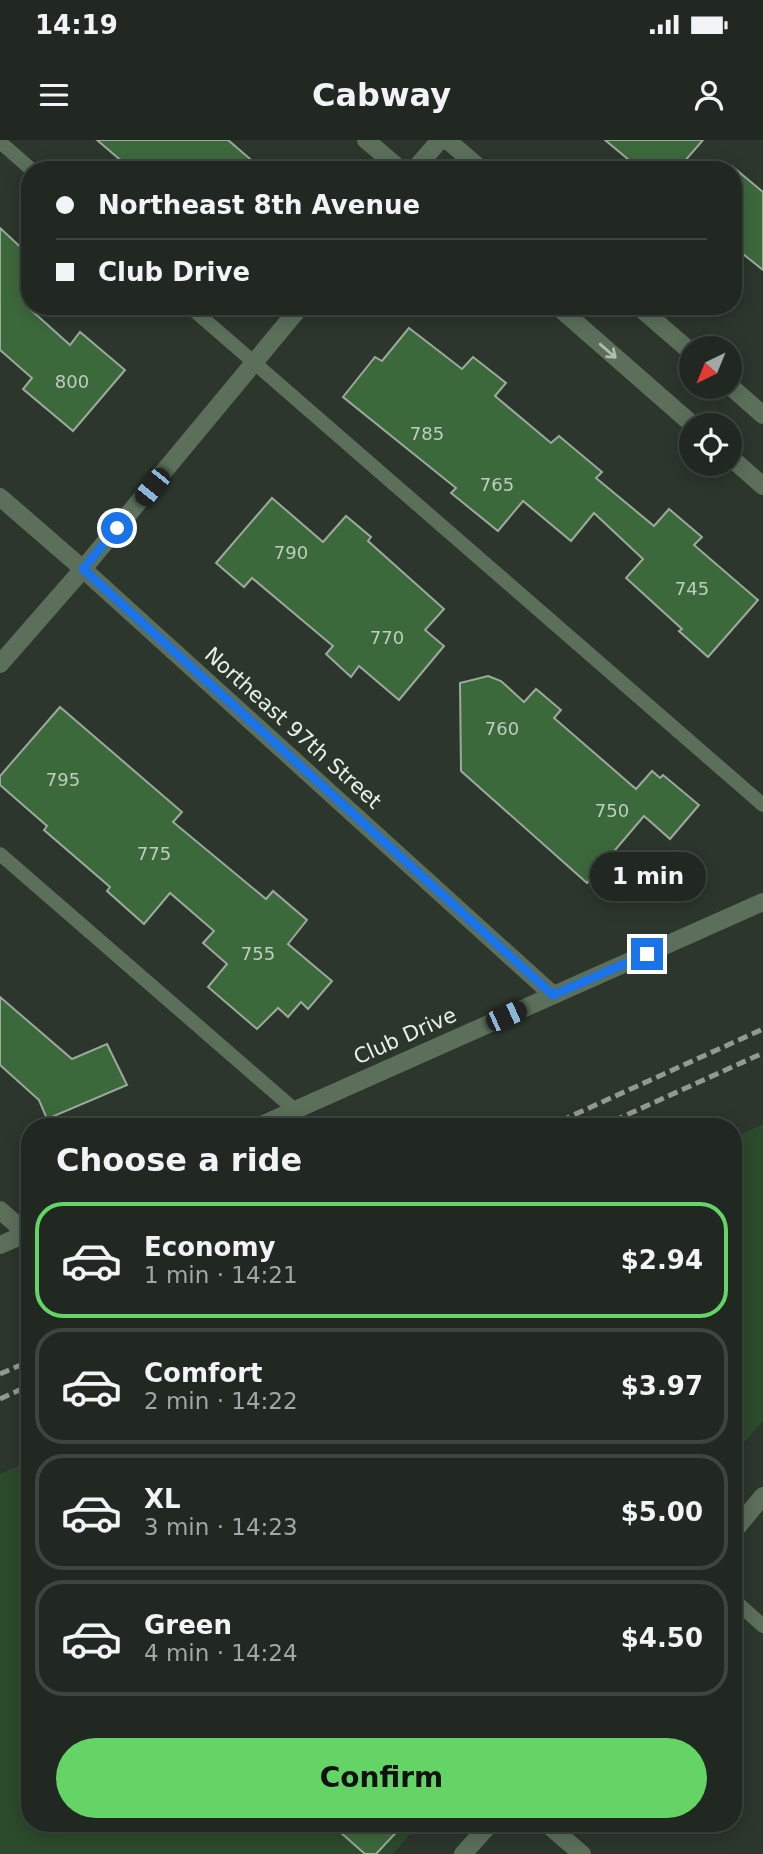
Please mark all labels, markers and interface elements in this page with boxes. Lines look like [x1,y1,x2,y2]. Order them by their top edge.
text: 14:19 [35,10,118,40]
icon: menu [35,76,73,114]
text: Cabway [312,76,451,114]
icon: person [690,76,728,114]
text: Northeast 8th Avenue [98,190,420,220]
text: Club Drive [98,257,250,287]
north arrow [679,336,742,399]
map controls [679,336,742,476]
one-way arrow [599,343,617,359]
house number: 800 [55,371,89,392]
button: locate [679,413,742,476]
house number: 785 [410,423,444,444]
car [131,464,174,510]
house number: 765 [480,474,514,495]
route start [101,512,133,544]
house number: 790 [274,542,308,563]
house number: 745 [675,578,709,599]
house number: 770 [370,627,404,648]
street label: Northeast 97th Street [200,642,386,814]
house number: 760 [485,718,519,739]
house number: 795 [46,769,80,790]
house number: 750 [595,800,629,821]
house number: 775 [137,843,171,864]
callout: 1 min [589,852,705,902]
text: 1 min [612,863,684,889]
route end [631,938,663,970]
house number: 755 [241,943,275,964]
car [483,998,530,1034]
street label: Club Drive [350,1003,460,1069]
text: Choose a ride [56,1141,302,1179]
icon: car [60,1229,123,1292]
text: Economy [144,1232,275,1262]
text: $2.94 [621,1245,703,1275]
text: 1 min · 14:21 [144,1262,298,1288]
icon: car [60,1355,123,1418]
text: Comfort [144,1358,262,1388]
text: $3.97 [621,1371,703,1401]
text: 2 min · 14:22 [144,1388,298,1414]
icon: car [60,1481,123,1544]
text: XL [144,1484,181,1514]
text: $5.00 [621,1497,703,1527]
text: 3 min · 14:23 [144,1514,298,1540]
icon: car [60,1607,123,1670]
text: Green [144,1610,232,1640]
text: $4.50 [621,1623,703,1653]
text: 4 min · 14:24 [144,1640,298,1666]
button: Confirm [56,1738,707,1818]

